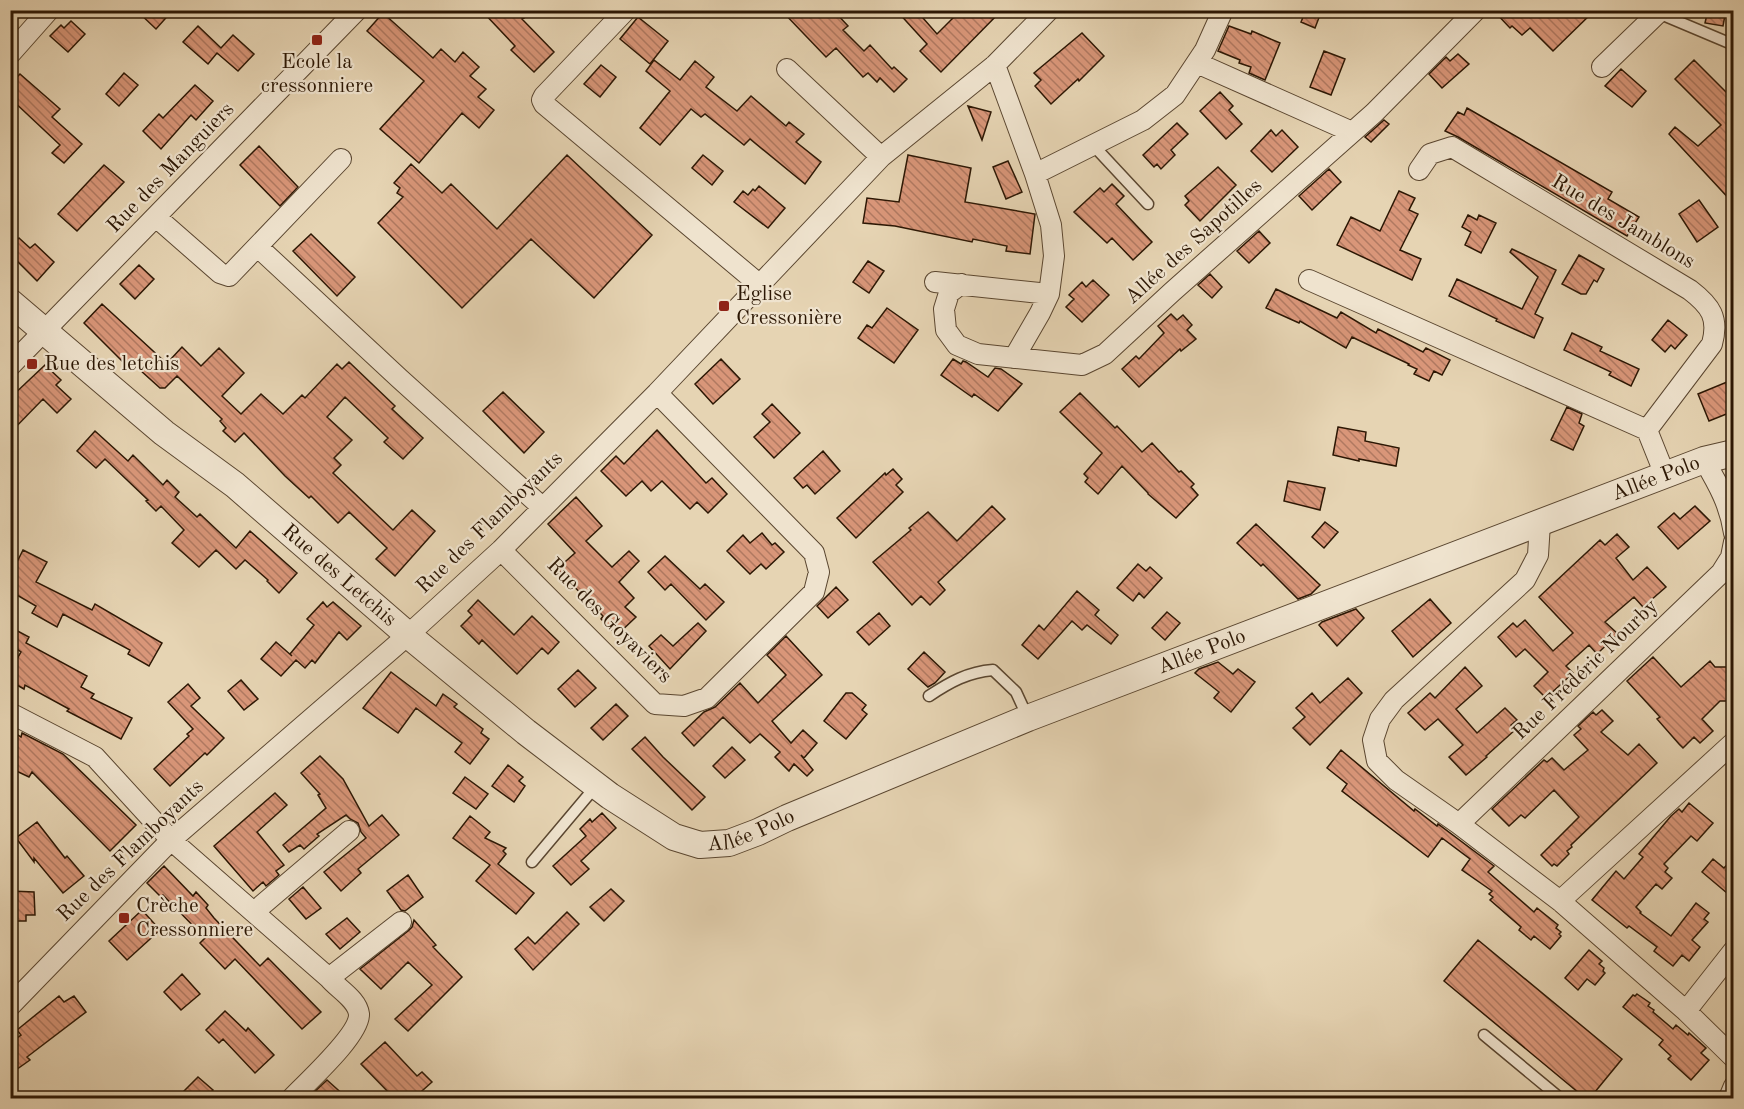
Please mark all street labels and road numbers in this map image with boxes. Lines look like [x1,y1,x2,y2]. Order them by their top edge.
street label: Rue des Manguiers [104,99,238,237]
street label: Rue des Jamblons [1548,171,1698,273]
street label: Allée des Sapotilles [1122,175,1266,309]
street label: Rue des Flamboyants [413,448,567,598]
street label: Allée Polo [1609,452,1703,505]
street label: Rue des Letchis [278,520,400,630]
street label: Rue des Goyaviers [542,554,676,688]
street label: Rue Frédéric Nourby [1509,596,1663,744]
street label: Allée Polo [1155,625,1249,678]
street label: Rue des Flamboyants [54,776,208,926]
street label: Allée Polo [706,806,798,855]

